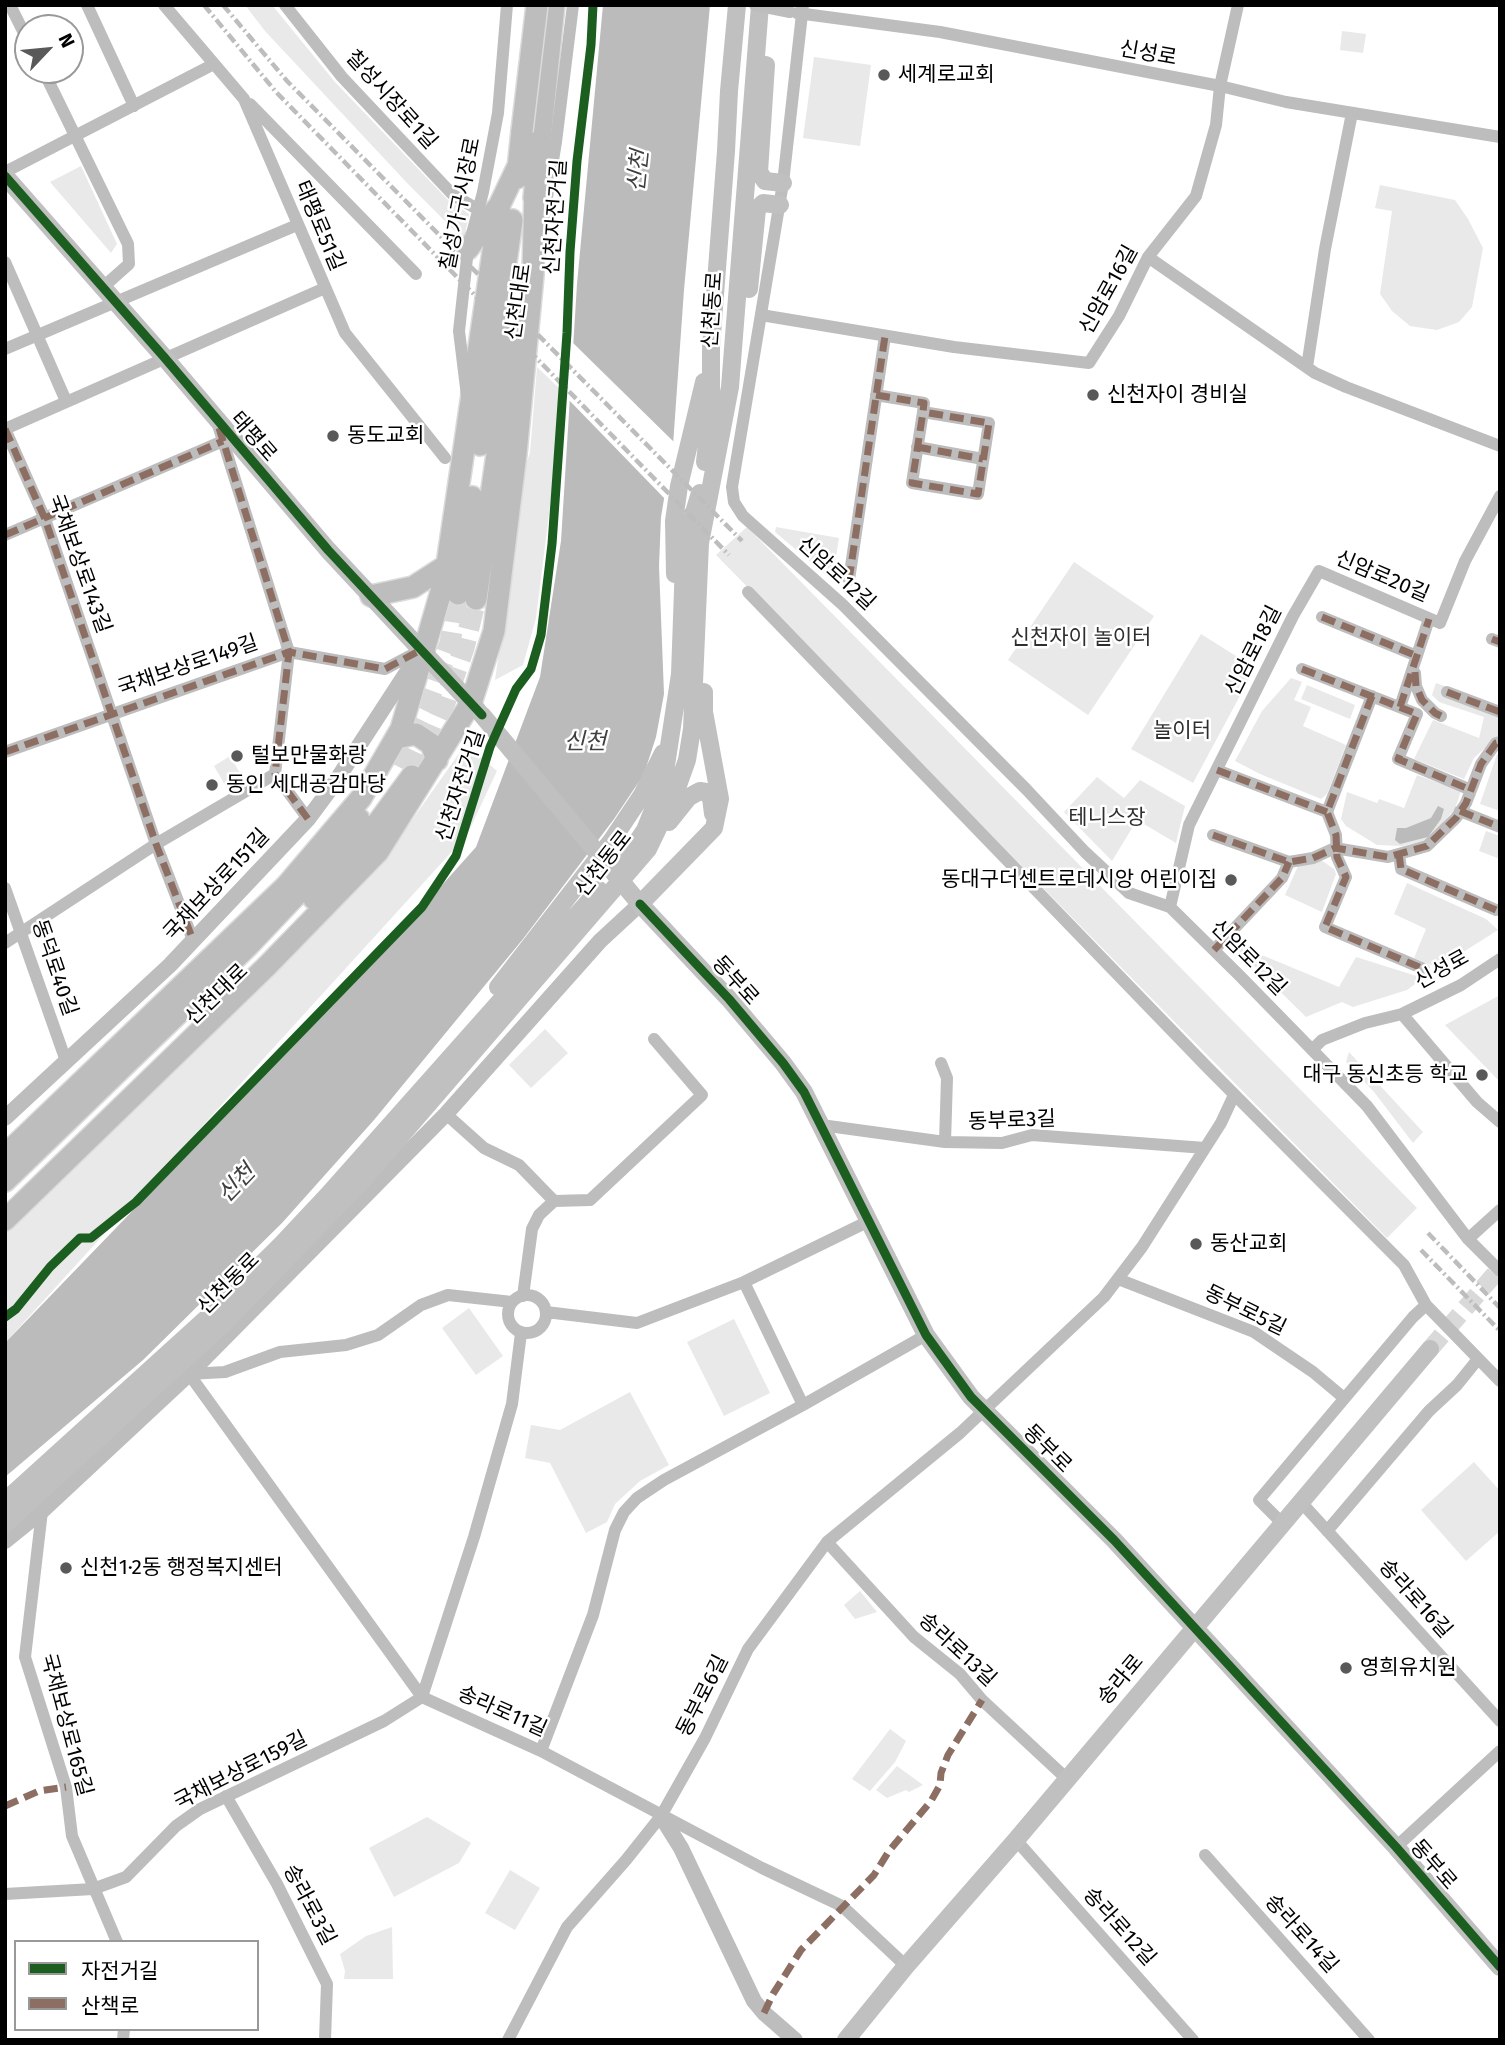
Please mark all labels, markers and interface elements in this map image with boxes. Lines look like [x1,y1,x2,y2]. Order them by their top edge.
north arrow [14,14,84,84]
text: N [53,30,80,51]
street label: 신성로 [1117,37,1179,71]
street label: 칠성시장로1길 [340,45,442,155]
place label: 세계로교회 [898,62,995,88]
marker: 세계로교회 [876,67,892,83]
street label: 칠성가구시장로 [436,135,486,273]
water label: 신천 [623,149,655,193]
street label: 신천자전거길 [539,158,573,276]
street label: 태평로51길 [289,177,349,275]
street label: 신암로16길 [1074,241,1144,339]
street label: 신천대로 [501,262,537,342]
street label: 신천동로 [698,271,728,349]
place label: 신천자이 경비실 [1107,382,1248,408]
marker: 신천자이 경비실 [1085,387,1101,403]
street label: 태평로 [224,407,282,467]
place label: 동도교회 [347,423,424,449]
marker: 동도교회 [325,428,341,444]
street label: 국채보상로143길 [42,491,116,637]
street label: 신암로12길 [792,532,880,616]
street label: 신암로20길 [1331,546,1433,608]
street label: 신암로18길 [1221,602,1287,700]
park label: 신천자이 놀이터 [1011,625,1151,651]
street label: 국채보상로149길 [115,630,261,702]
park label: 놀이터 [1153,718,1211,744]
street label: 신천자전거길 [431,727,491,845]
water label: 신천 [564,729,606,757]
place label: 털보만물화랑 [251,743,367,769]
marker: 털보만물화랑 [229,748,245,764]
place label: 동인 세대공감마당 [226,772,386,798]
marker: 동인 세대공감마당 [204,777,220,793]
park label: 테니스장 [1068,805,1146,831]
street label: 국채보상로151길 [159,824,275,946]
street label: 신천동로 [570,826,638,902]
place label: 동대구더센트로데시앙 어린이집 [941,867,1217,893]
marker: 동대구더센트로데시앙 어린이집 [1223,872,1239,888]
street label: 신암로12길 [1205,915,1291,1001]
street label: 동덕로40길 [26,917,82,1019]
street label: 신성로 [1411,945,1473,995]
street label: 동부로 [706,951,764,1011]
street label: 신천대로 [180,959,254,1031]
place label: 대구 동신초등 학교 [1302,1062,1468,1088]
marker: 대구 동신초등 학교 [1474,1067,1490,1083]
street label: 동부로3길 [968,1107,1056,1135]
water label: 신천 [212,1159,262,1209]
place label: 동산교회 [1210,1231,1287,1257]
marker: 동산교회 [1188,1236,1204,1252]
street label: 신천동로 [193,1248,265,1320]
street label: 동부로5길 [1200,1280,1290,1342]
street label: 동부로 [1018,1420,1076,1478]
street label: 송라로16길 [1373,1554,1457,1644]
place label: 신천1·2동 행정복지센터 [80,1555,283,1581]
marker: 신천1·2동 행정복지센터 [58,1560,74,1576]
street label: 송라로13길 [913,1608,1001,1692]
street label: 송라로 [1093,1650,1149,1710]
street label: 국채보상로165길 [35,1651,97,1799]
street label: 동부로6길 [672,1651,734,1741]
place label: 영희유치원 [1360,1655,1457,1681]
marker: 영희유치원 [1338,1660,1354,1676]
street label: 송라로11길 [453,1681,551,1743]
street label: 국채보상로159길 [170,1727,312,1815]
street label: 동부로 [1404,1835,1462,1895]
street label: 송라로3길 [277,1860,341,1950]
street label: 송라로12길 [1077,1883,1161,1971]
street label: 송라로14길 [1259,1889,1343,1979]
legend [14,1940,259,2031]
text: 자전거길 [81,1958,158,1984]
text: 산책로 [81,1993,139,2019]

